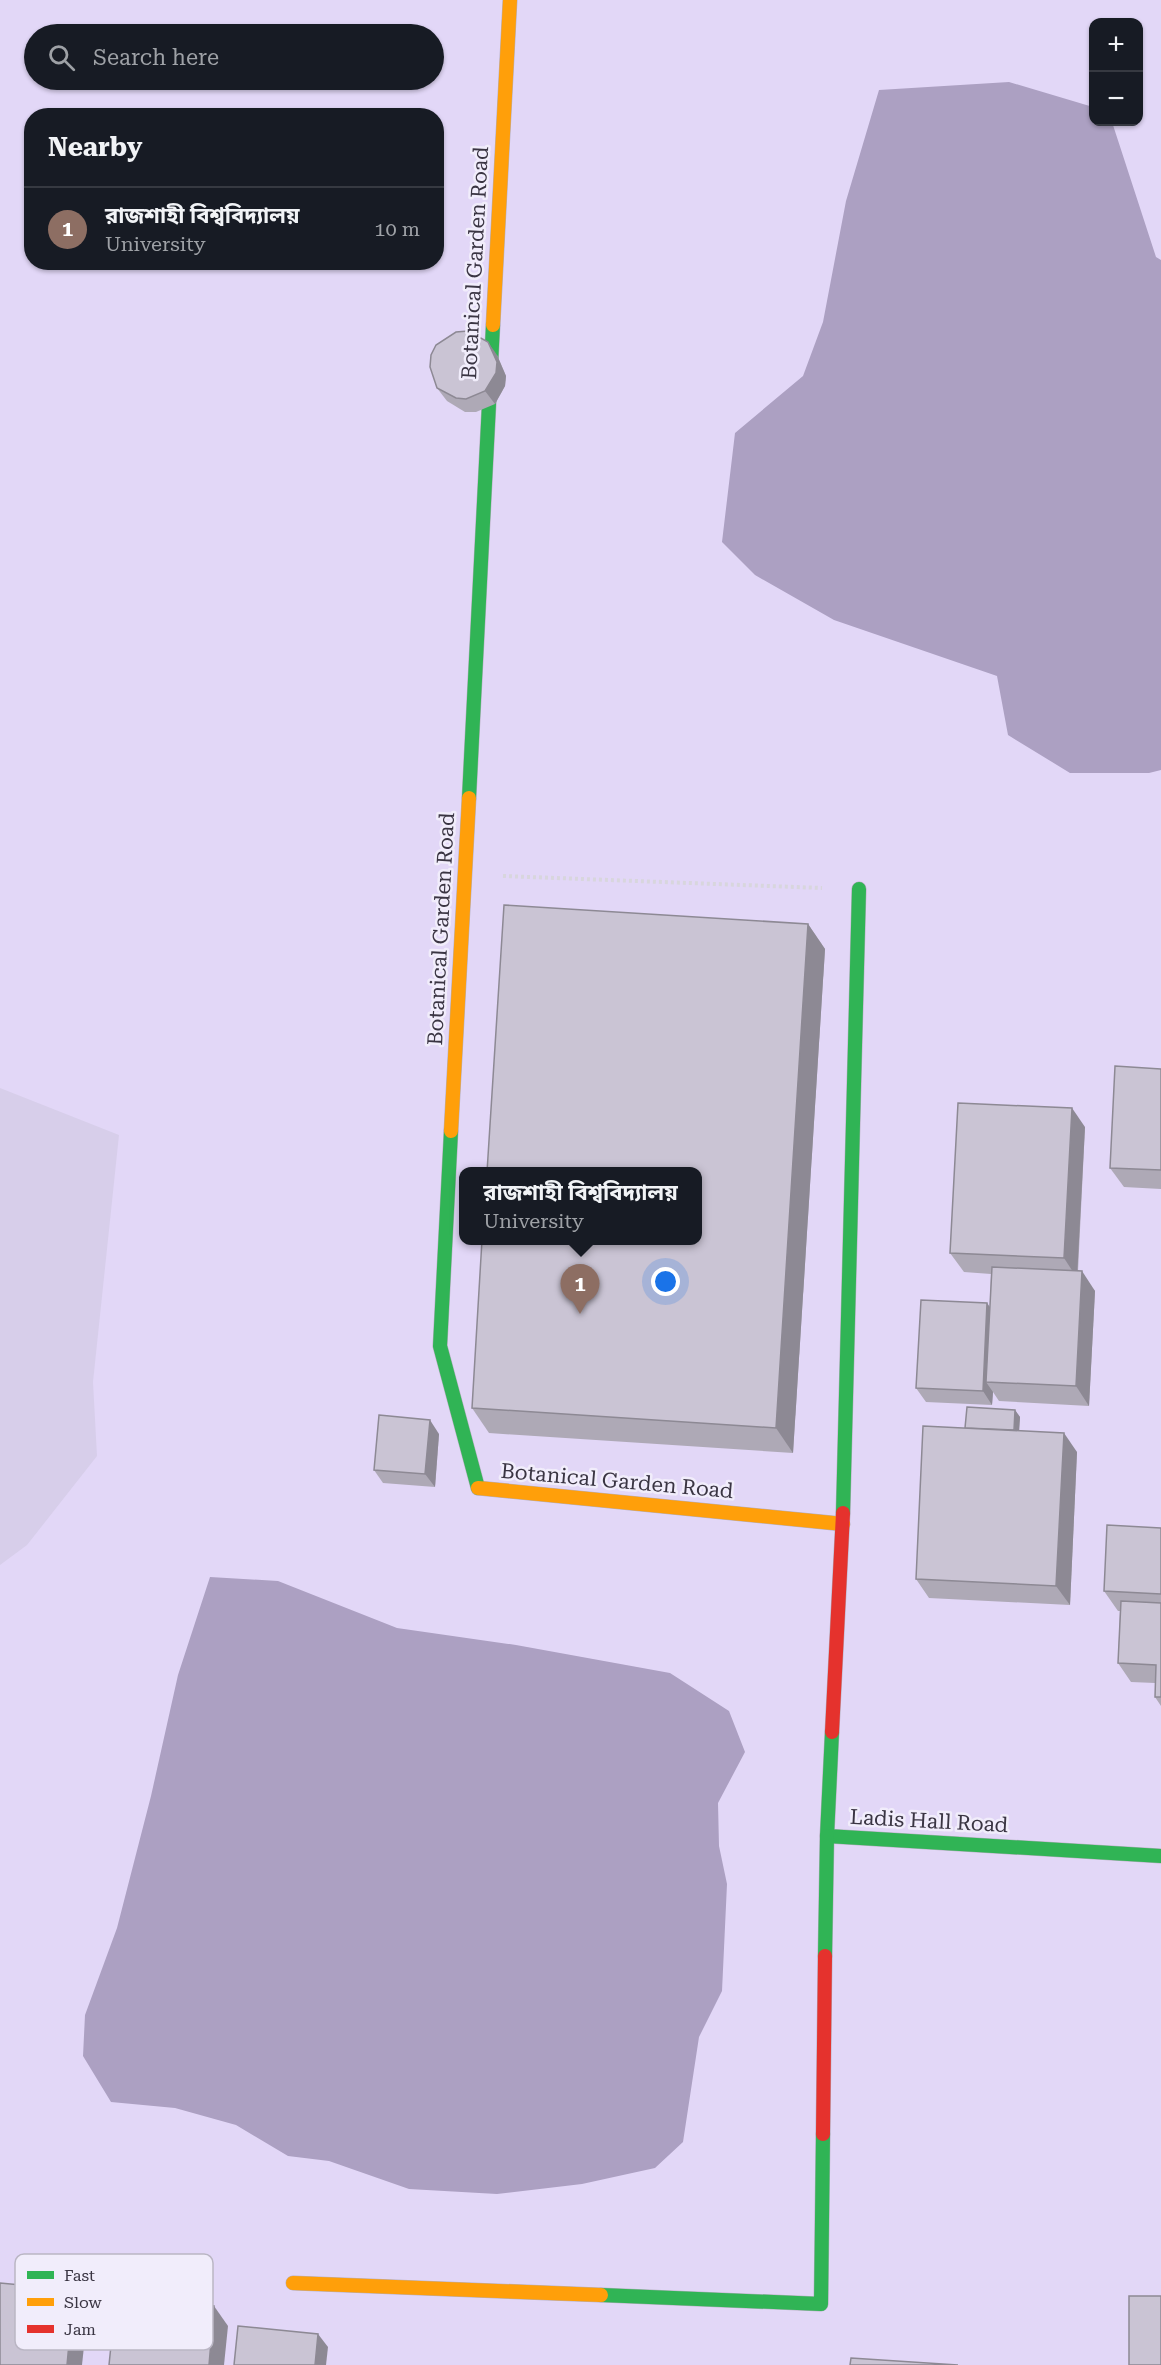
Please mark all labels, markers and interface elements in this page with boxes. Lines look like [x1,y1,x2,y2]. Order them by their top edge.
map controls [1089,18,1143,126]
button: + [1089,18,1143,72]
search box [24,24,444,90]
icon: search [45,41,78,74]
text: Search here [93,45,219,70]
button: − [1089,72,1143,126]
text: Nearby [48,132,142,162]
street label: Botanical Garden Road [457,145,493,380]
text: রাজশাহী বিশ্ববিদ্যালয় [105,203,299,228]
text: 1 [62,217,73,241]
text: 10 m [374,217,420,241]
text: University [105,232,206,256]
street label: Botanical Garden Road [423,811,459,1046]
popup [459,1167,702,1245]
text: রাজশাহী বিশ্ববিদ্যালয় [483,1180,678,1205]
text: University [483,1209,584,1233]
pin: 1 [560,1264,600,1314]
your location [651,1267,680,1296]
street label: Botanical Garden Road [500,1459,735,1503]
street label: Ladis Hall Road [849,1805,1009,1837]
legend [15,2254,213,2350]
text: Fast [64,2266,95,2285]
text: Slow [64,2293,102,2312]
text: Jam [64,2320,96,2339]

